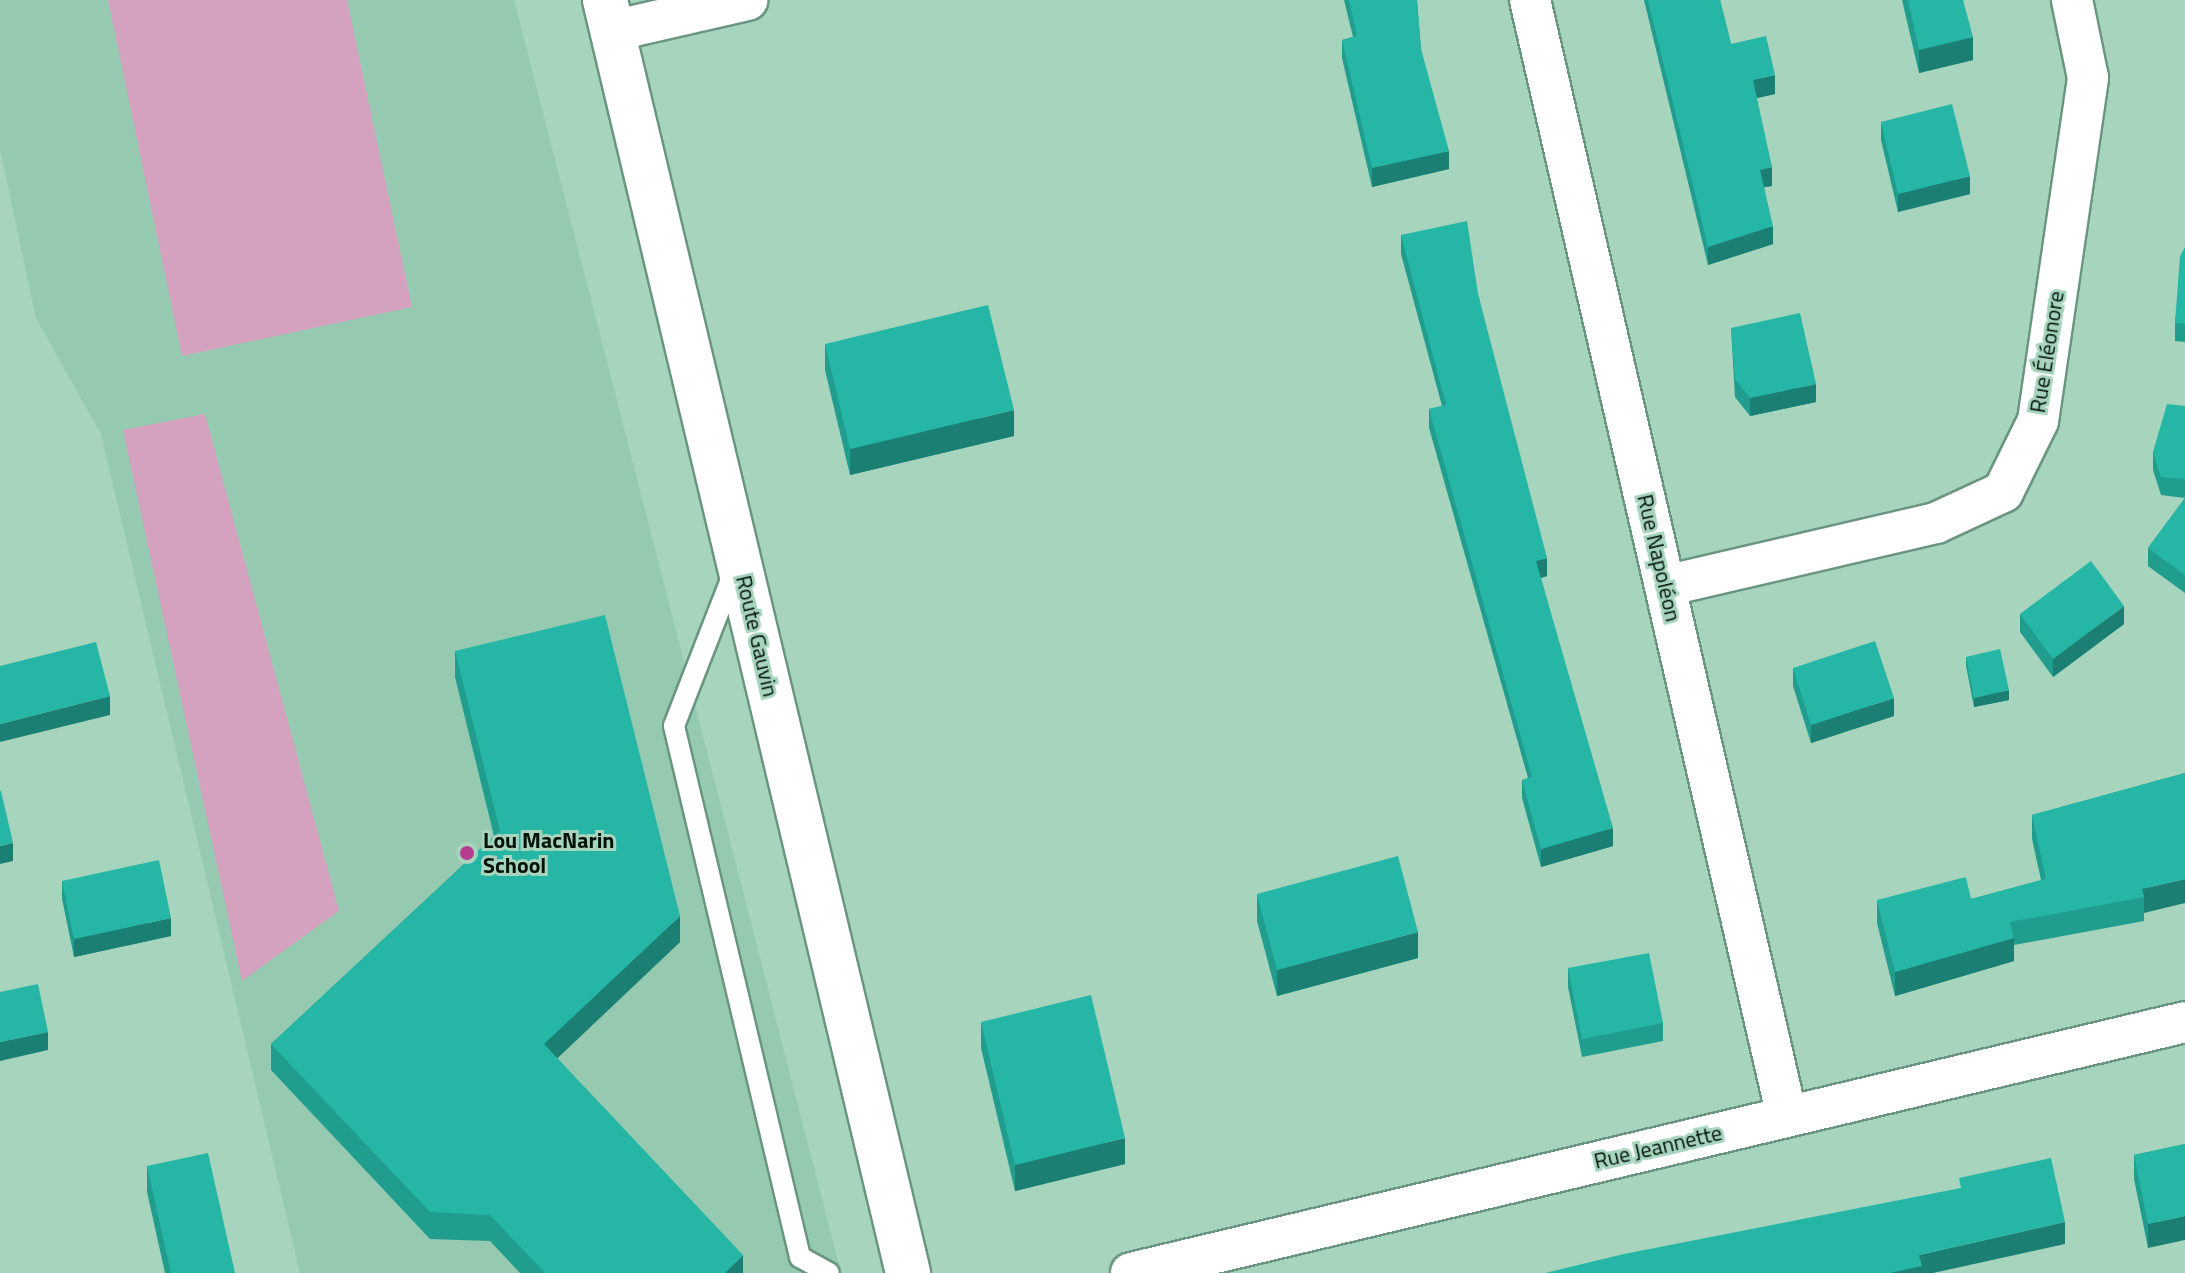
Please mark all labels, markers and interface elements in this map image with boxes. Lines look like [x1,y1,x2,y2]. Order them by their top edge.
street label: Rue Éléonore [2024,289,2070,415]
street label: Rue Napoléon [1632,492,1686,624]
street label: Route Gauvin [730,573,784,699]
place label: Lou MacNarin School [483,827,615,878]
marker: Lou MacNarin School [458,844,476,862]
street label: Rue Jeannette [1591,1119,1725,1175]

